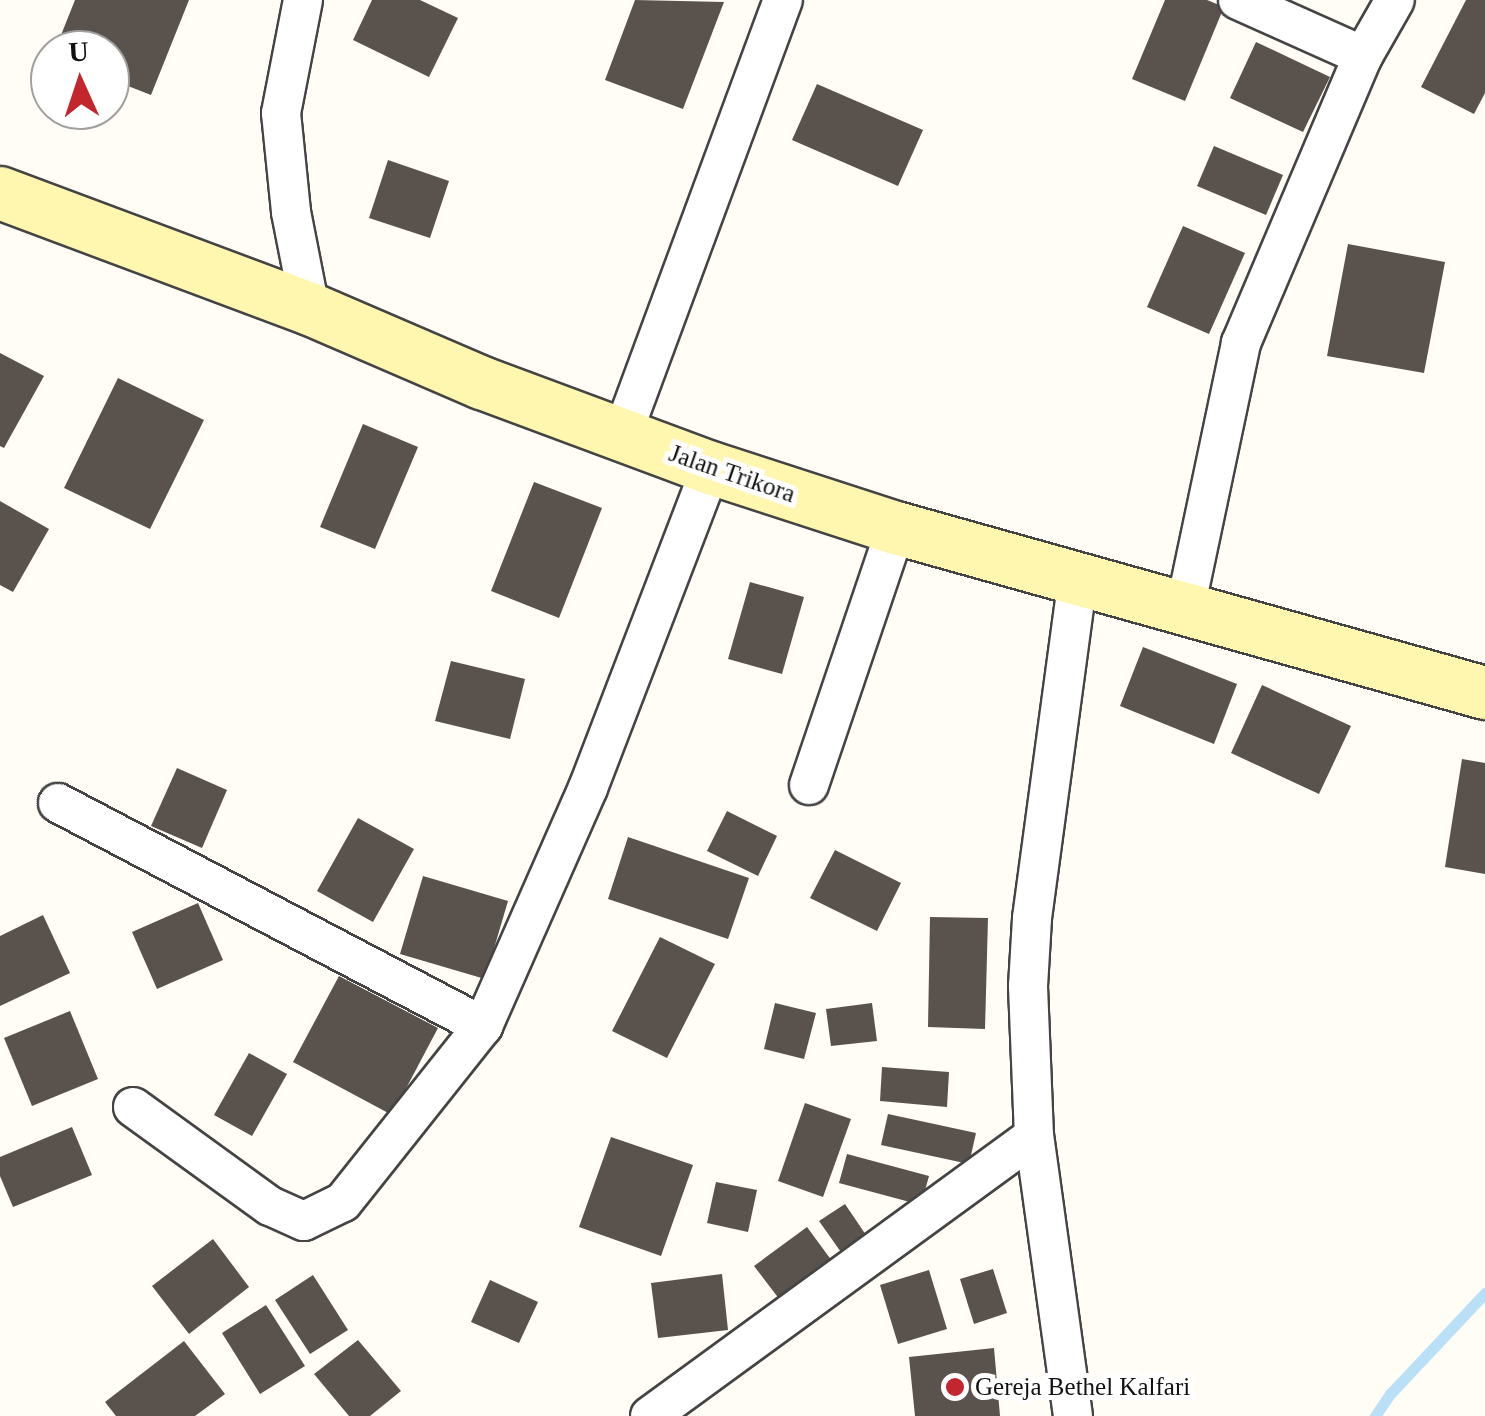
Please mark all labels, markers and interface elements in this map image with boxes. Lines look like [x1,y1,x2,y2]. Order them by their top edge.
north arrow [30,30,130,130]
text: U [68,36,89,68]
street label: Jalan Trikora [665,438,799,510]
place label: Gereja Bethel Kalfari [975,1372,1190,1402]
marker: Gereja Bethel Kalfari [944,1376,966,1398]

